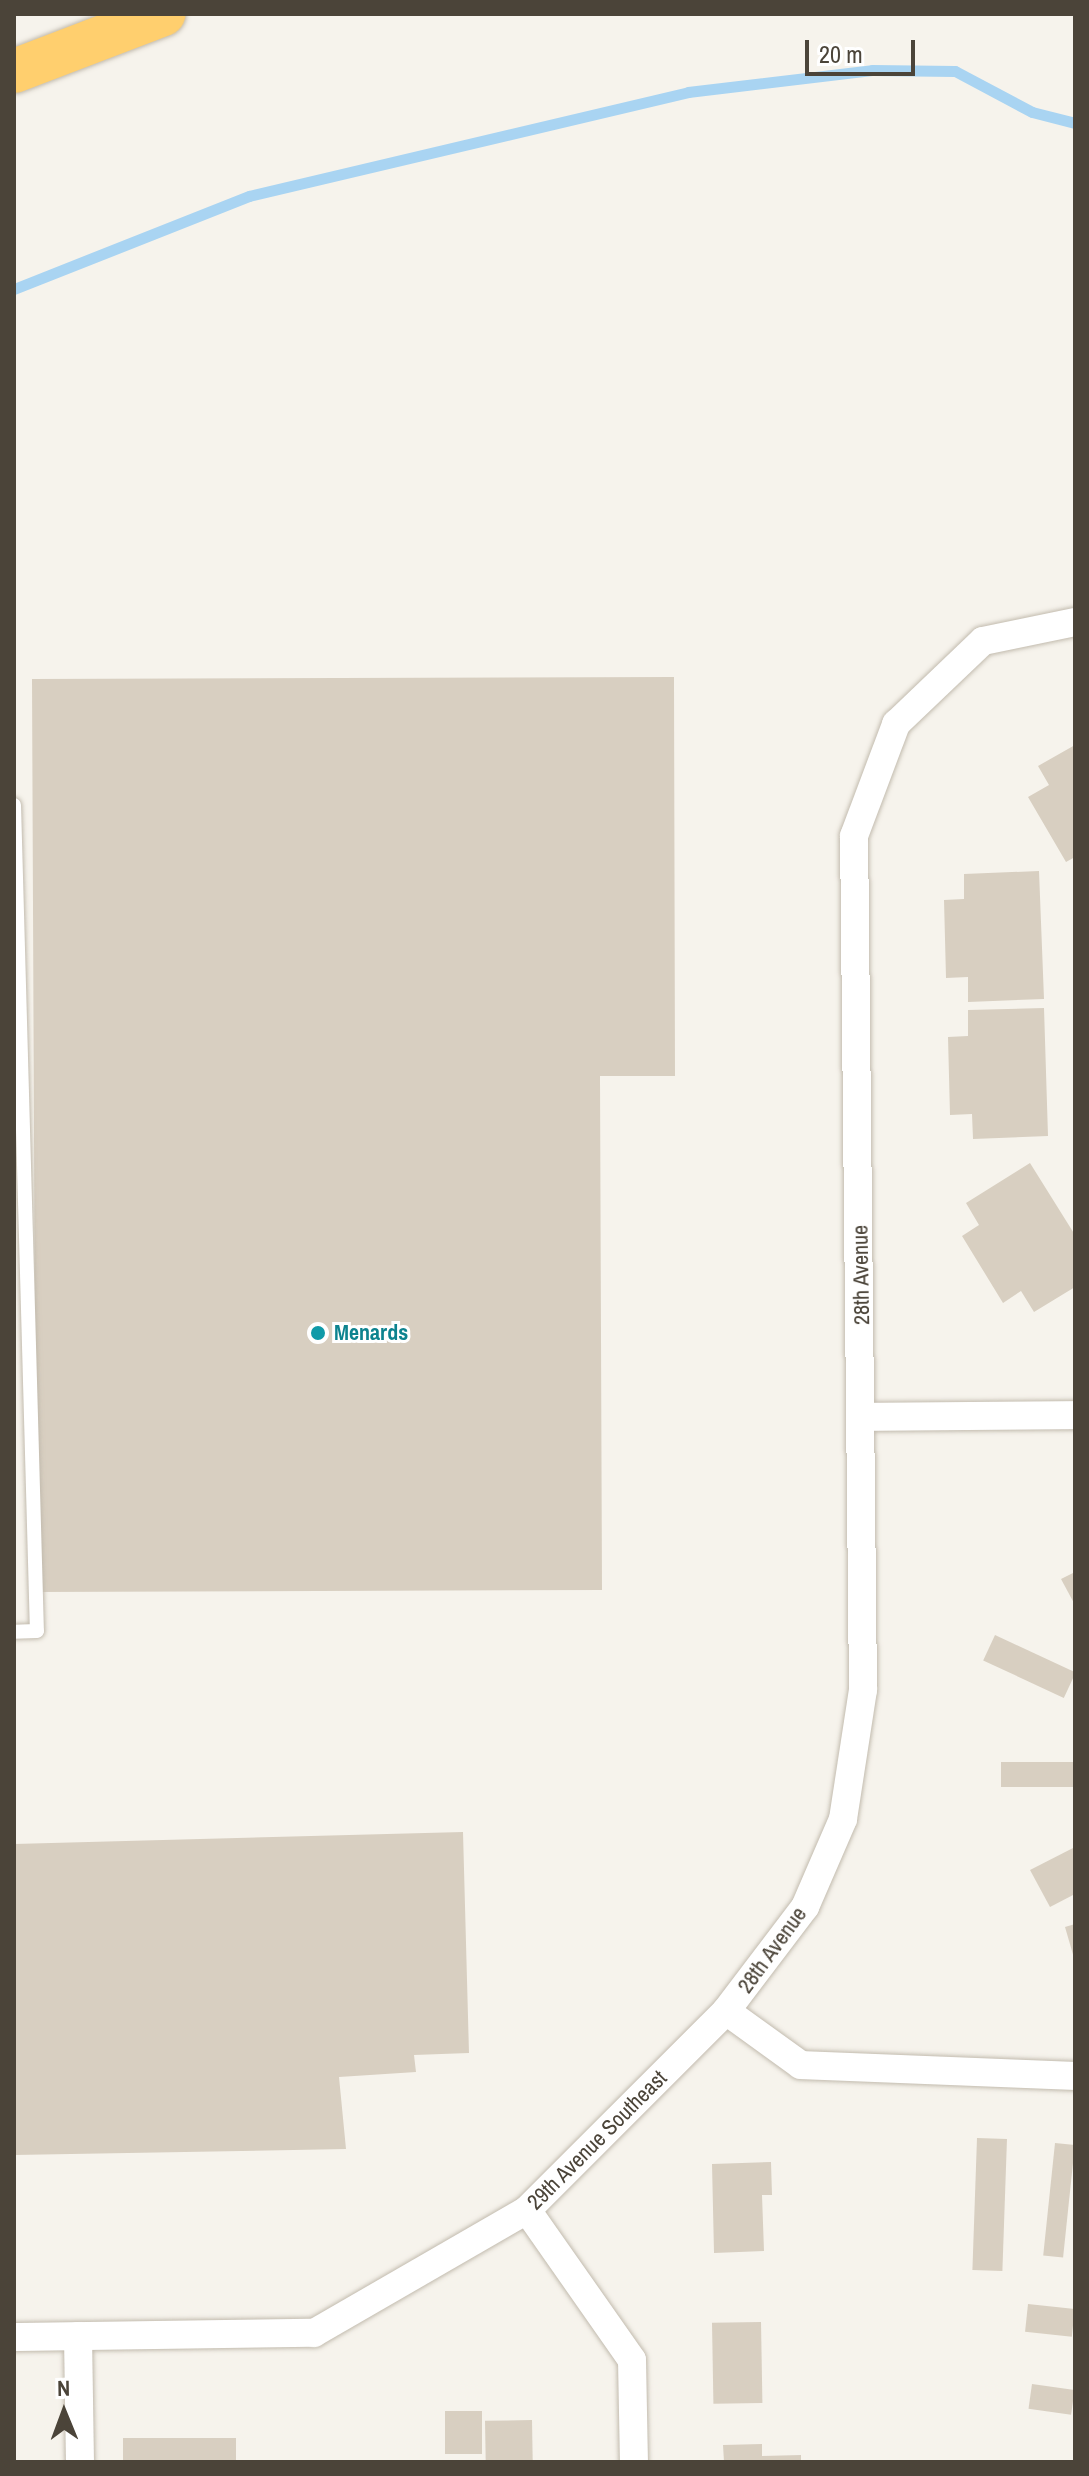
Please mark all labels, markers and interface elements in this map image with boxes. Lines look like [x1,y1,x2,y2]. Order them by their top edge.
scale bar [809,24,919,74]
text: 20 m [819,38,863,70]
street label: 28th Avenue [847,1224,875,1326]
place label: Menards [334,1320,408,1346]
marker: Menards [309,1324,327,1342]
street label: 28th Avenue [732,1901,812,1999]
street label: 29th Avenue Southeast [521,2064,673,2216]
north arrow [24,2372,104,2452]
text: N [57,2373,70,2403]

